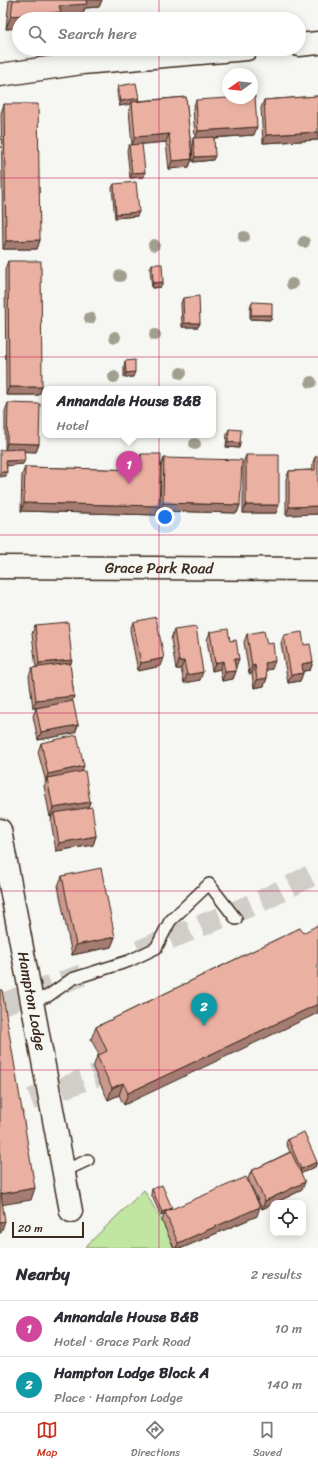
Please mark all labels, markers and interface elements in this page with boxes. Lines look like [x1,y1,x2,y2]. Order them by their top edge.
search box [12,12,306,56]
text: Search here [58,21,137,47]
icon: search [26,23,48,45]
north arrow [222,68,258,104]
popup [42,386,216,438]
text: Annandale House B&B [57,388,201,414]
text: Hotel [57,414,88,437]
pin: 1 [116,451,142,484]
your location [155,507,175,527]
street label: Grace Park Road [105,555,214,581]
street label: Hampton Lodge [10,949,54,1053]
pin: 2 [191,993,217,1026]
map controls [270,1200,306,1236]
button: locate [270,1200,306,1236]
text: 20 m [18,1219,43,1238]
scale bar [12,1220,84,1239]
text: Nearby [16,1259,70,1289]
text: 2 results [251,1263,302,1286]
text: Annandale House B&B [54,1304,199,1330]
text: 1 [26,1317,32,1340]
text: 10 m [275,1317,302,1340]
text: Hotel · Grace Park Road [54,1330,190,1353]
text: Hampton Lodge Block A [54,1360,209,1386]
text: 2 [25,1373,33,1396]
text: 140 m [267,1373,302,1396]
text: Place · Hampton Lodge [54,1386,183,1409]
tab: Map [36,1419,58,1462]
tab: Directions [131,1419,180,1462]
tab: Saved [253,1419,282,1462]

